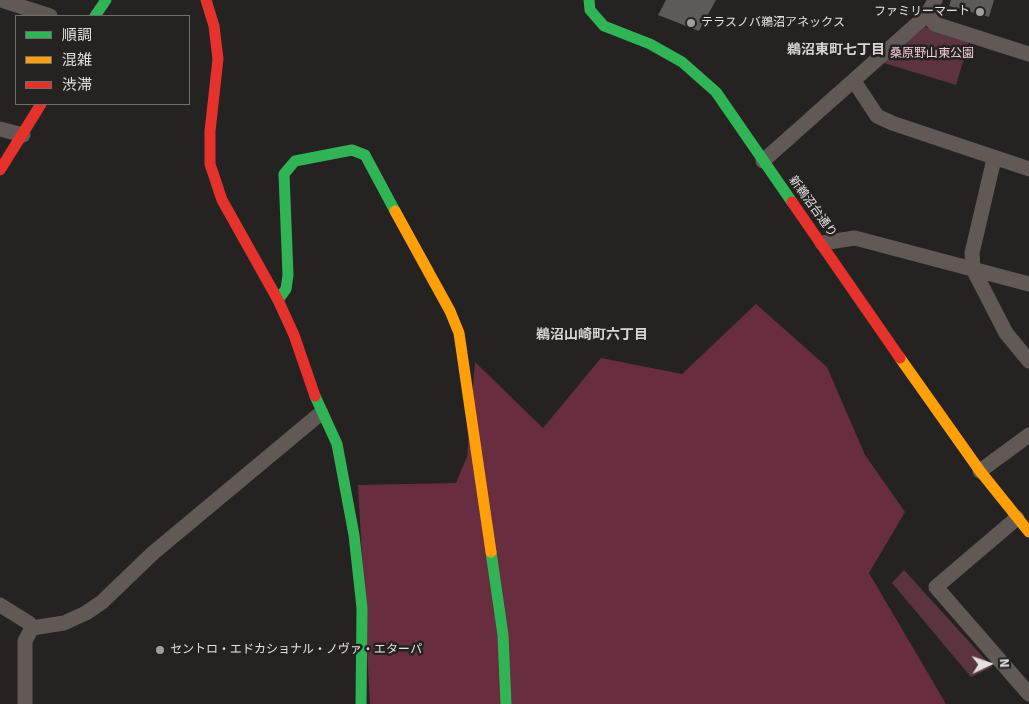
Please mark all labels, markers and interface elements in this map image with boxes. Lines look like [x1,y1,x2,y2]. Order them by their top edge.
place label: ファミリーマート [874,5,970,19]
marker: ファミリーマート [974,6,986,18]
legend [15,15,190,105]
place label: テラスノバ鵜沼アネックス [701,16,845,30]
marker: テラスノバ鵜沼アネックス [685,17,697,29]
text: 順調 [62,25,92,46]
district label: 鵜沼東町七丁目 [787,43,885,59]
park label: 桑原野山東公園 [890,47,974,61]
text: 混雑 [62,50,92,71]
text: 渋滞 [62,75,92,96]
street label: 新鵜沼台通り [785,174,839,240]
district label: 鵜沼山崎町六丁目 [536,328,648,344]
north arrow [964,639,1014,689]
place label: セントロ・エドカショナル・ノヴァ・エターパ [170,643,422,657]
marker: セントロ・エドカショナル・ノヴァ・エターパ [154,644,166,656]
text: N [994,658,1014,668]

